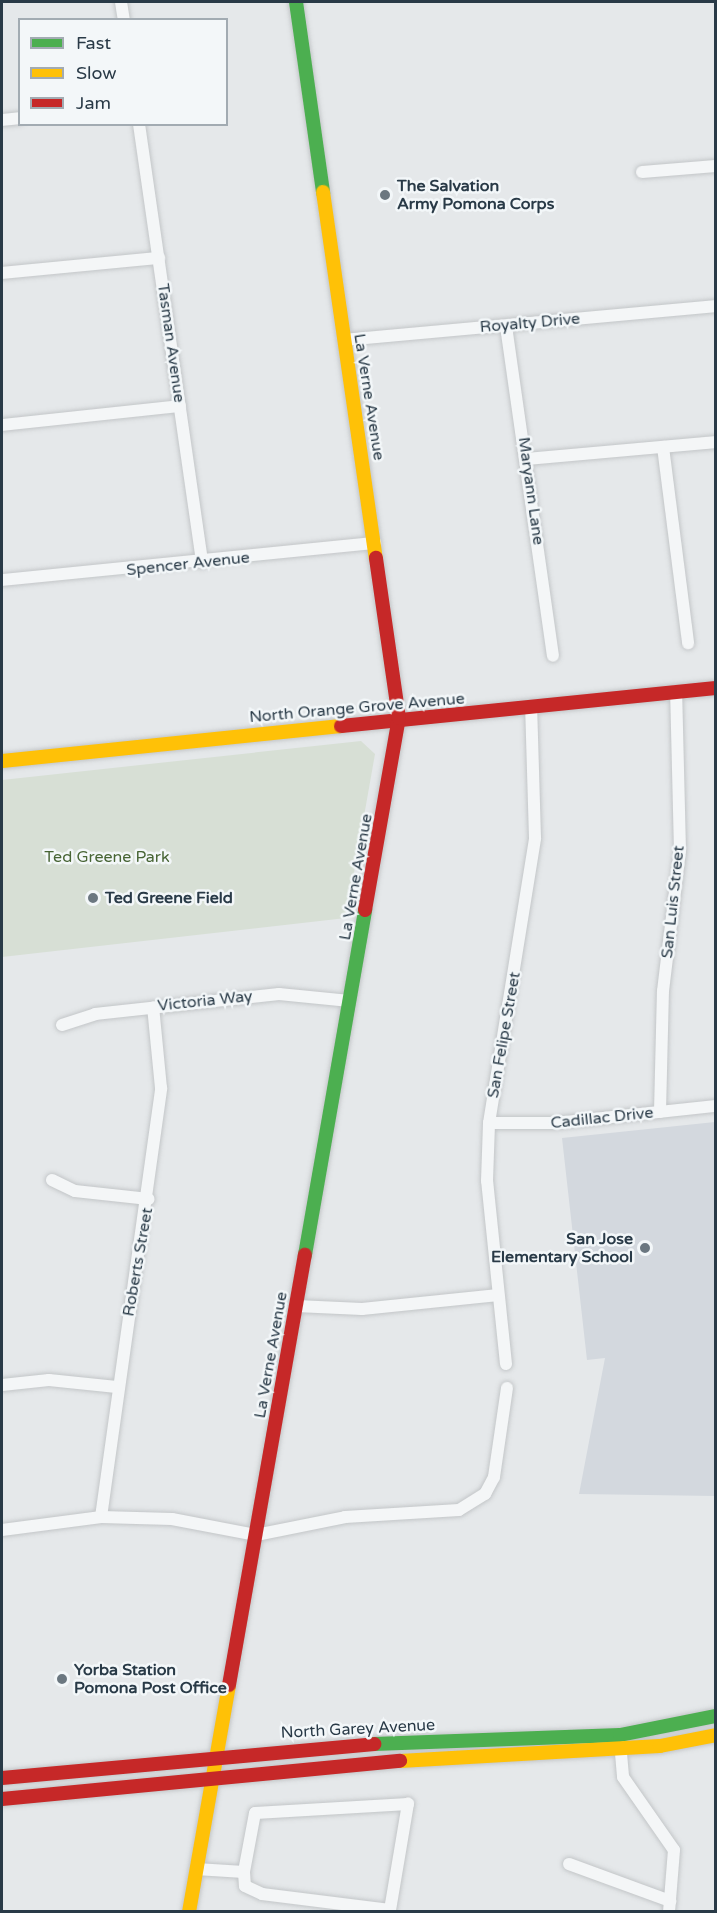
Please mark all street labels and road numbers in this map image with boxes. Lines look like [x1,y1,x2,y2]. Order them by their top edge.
street label: Tasman Avenue [153,282,189,404]
street label: Royalty Drive [479,309,581,337]
street label: La Verne Avenue [350,332,388,462]
street label: Maryann Lane [514,436,548,546]
street label: Spencer Avenue [125,548,251,580]
street label: North Orange Grove Avenue [249,689,465,727]
street label: La Verne Avenue [335,812,377,942]
street label: San Luis Street [658,845,688,959]
street label: San Felipe Street [483,970,525,1100]
street label: Victoria Way [157,986,253,1016]
street label: Cadillac Drive [550,1103,654,1133]
street label: Roberts Street [119,1206,157,1318]
street label: La Verne Avenue [250,1290,292,1420]
street label: North Garey Avenue [280,1715,436,1743]

